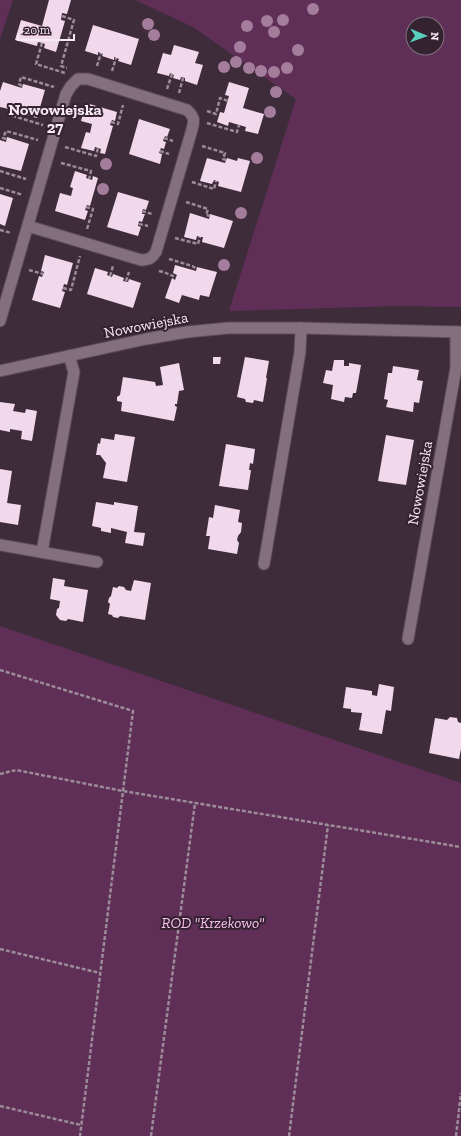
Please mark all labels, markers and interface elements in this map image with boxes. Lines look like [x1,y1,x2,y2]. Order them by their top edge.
scale bar [18,16,74,42]
north arrow [405,16,445,56]
text: 20 m [24,23,51,37]
text: N [428,32,441,41]
district label: Nowowiejska 27 [8,100,102,137]
street label: Nowowiejska [102,308,190,342]
street label: Nowowiejska [404,439,436,527]
park label: ROD "Krzekowo" [162,914,265,932]

